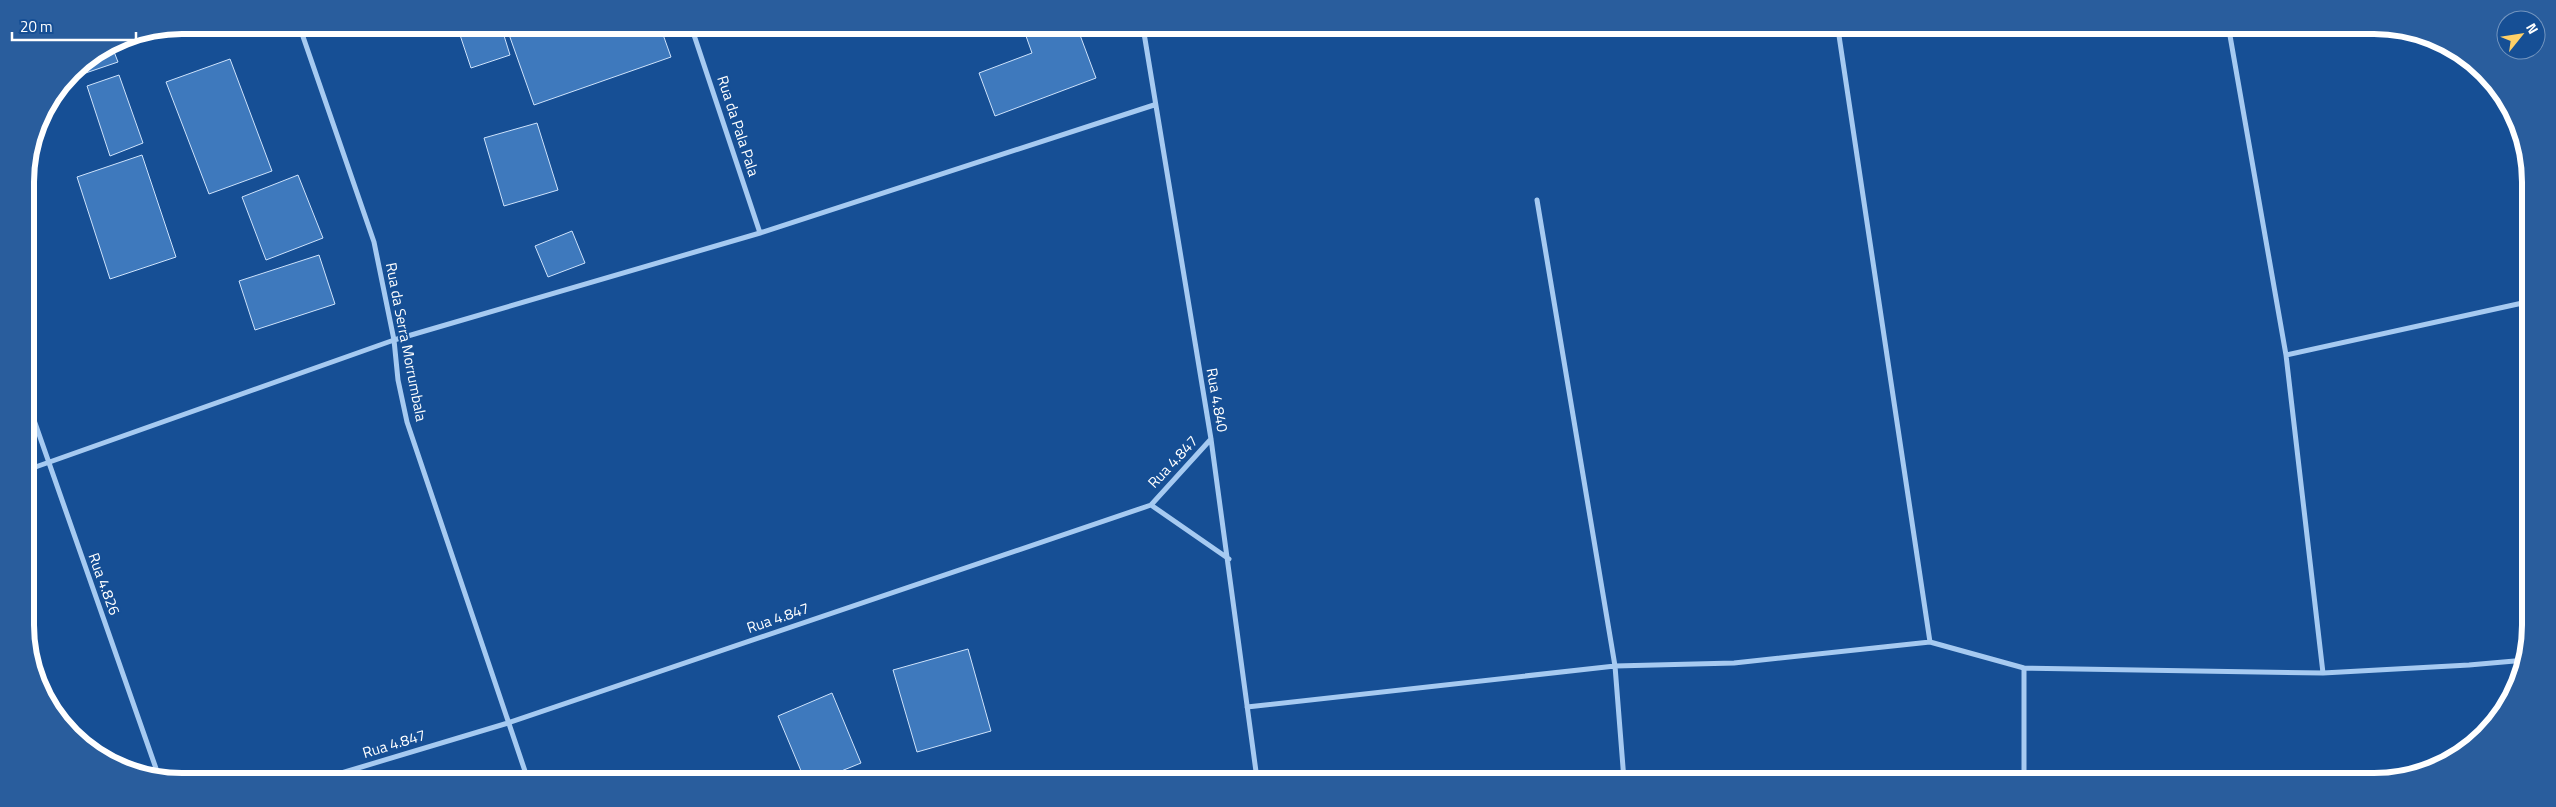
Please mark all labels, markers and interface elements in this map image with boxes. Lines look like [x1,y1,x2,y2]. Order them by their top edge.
scale bar [12,10,136,42]
north arrow [2496,10,2546,60]
text: 20 m [20,15,53,38]
text: N [2521,19,2544,38]
street label: Rua da Pala Pala [711,73,766,180]
street label: Rua da Serra Morrumbala [380,261,433,424]
street label: Rua 4.840 [1201,366,1234,434]
street label: Rua 4.847 [1142,430,1203,493]
street label: Rua 4.826 [83,549,126,618]
street label: Rua 4.847 [743,596,812,639]
street label: Rua 4.847 [359,723,428,764]

